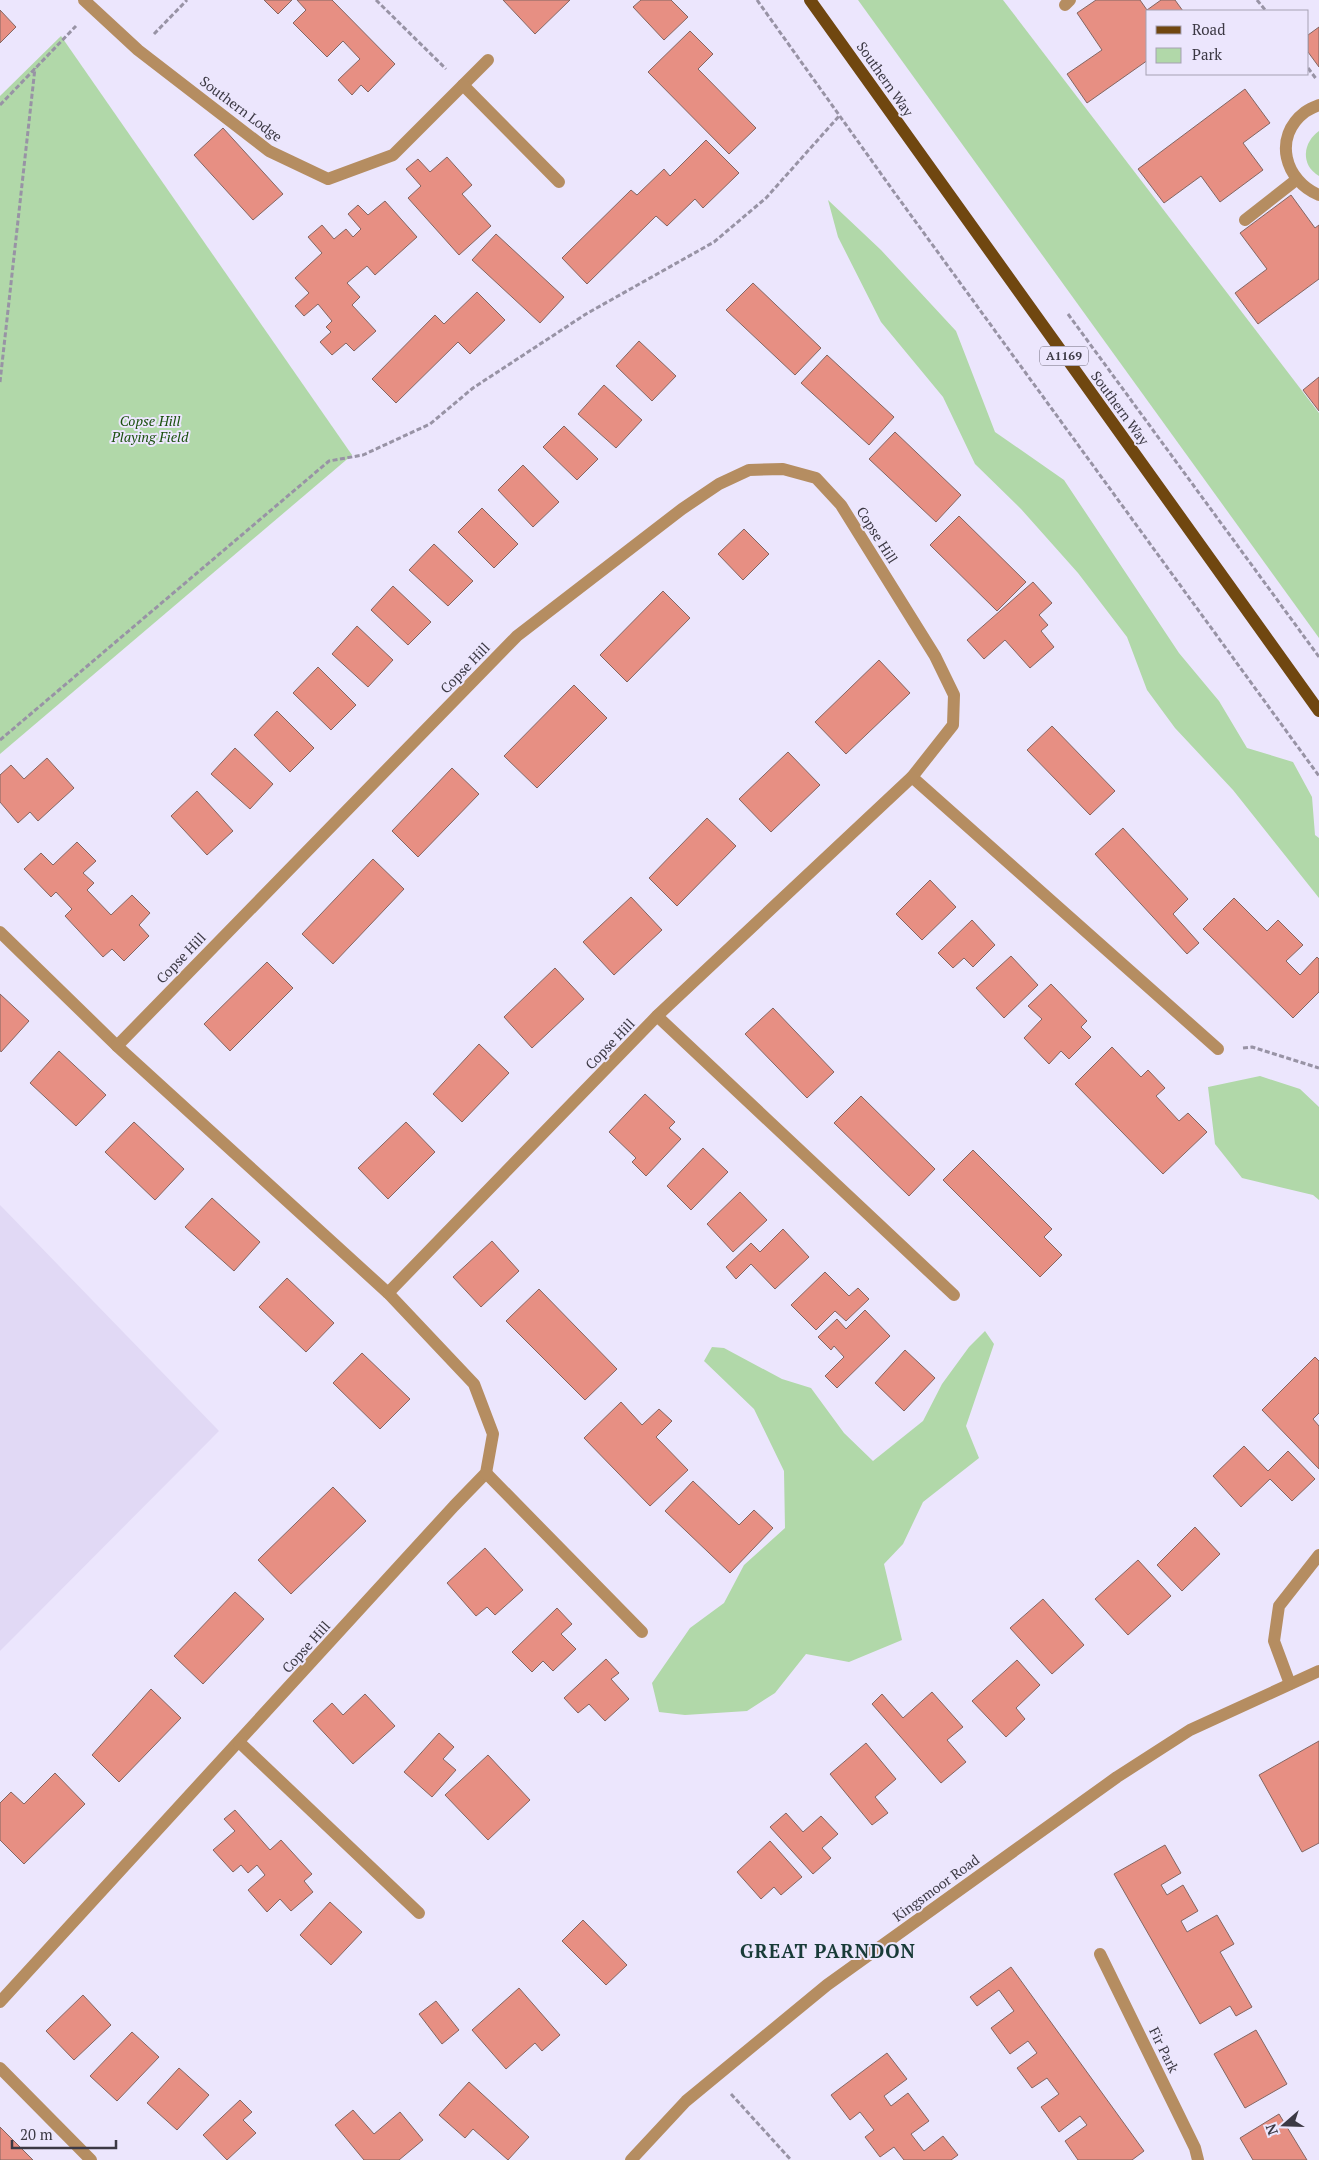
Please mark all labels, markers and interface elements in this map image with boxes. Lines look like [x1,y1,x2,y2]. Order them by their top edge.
legend [1146,10,1309,75]
text: Road [1192,19,1225,39]
street label: Southern Way [853,38,919,121]
text: Park [1192,44,1222,64]
street label: Southern Lodge [196,71,286,146]
road number: A1169 [1040,346,1088,366]
street label: Southern Way [1087,367,1154,449]
park label: Copse Hill Playing Field [111,411,189,446]
street label: Copse Hill [852,503,902,567]
street label: Copse Hill [436,638,494,697]
street label: Copse Hill [152,928,210,987]
street label: Copse Hill [581,1014,639,1073]
street label: Copse Hill [277,1617,334,1677]
street label: Kingsmoor Road [889,1850,983,1925]
district label: GREAT PARNDON [740,1938,916,1963]
street label: Fir Park [1145,2024,1184,2076]
north arrow [1259,2100,1309,2150]
scale bar [12,2118,116,2150]
text: N [1260,2121,1282,2138]
text: 20 m [20,2124,53,2144]

